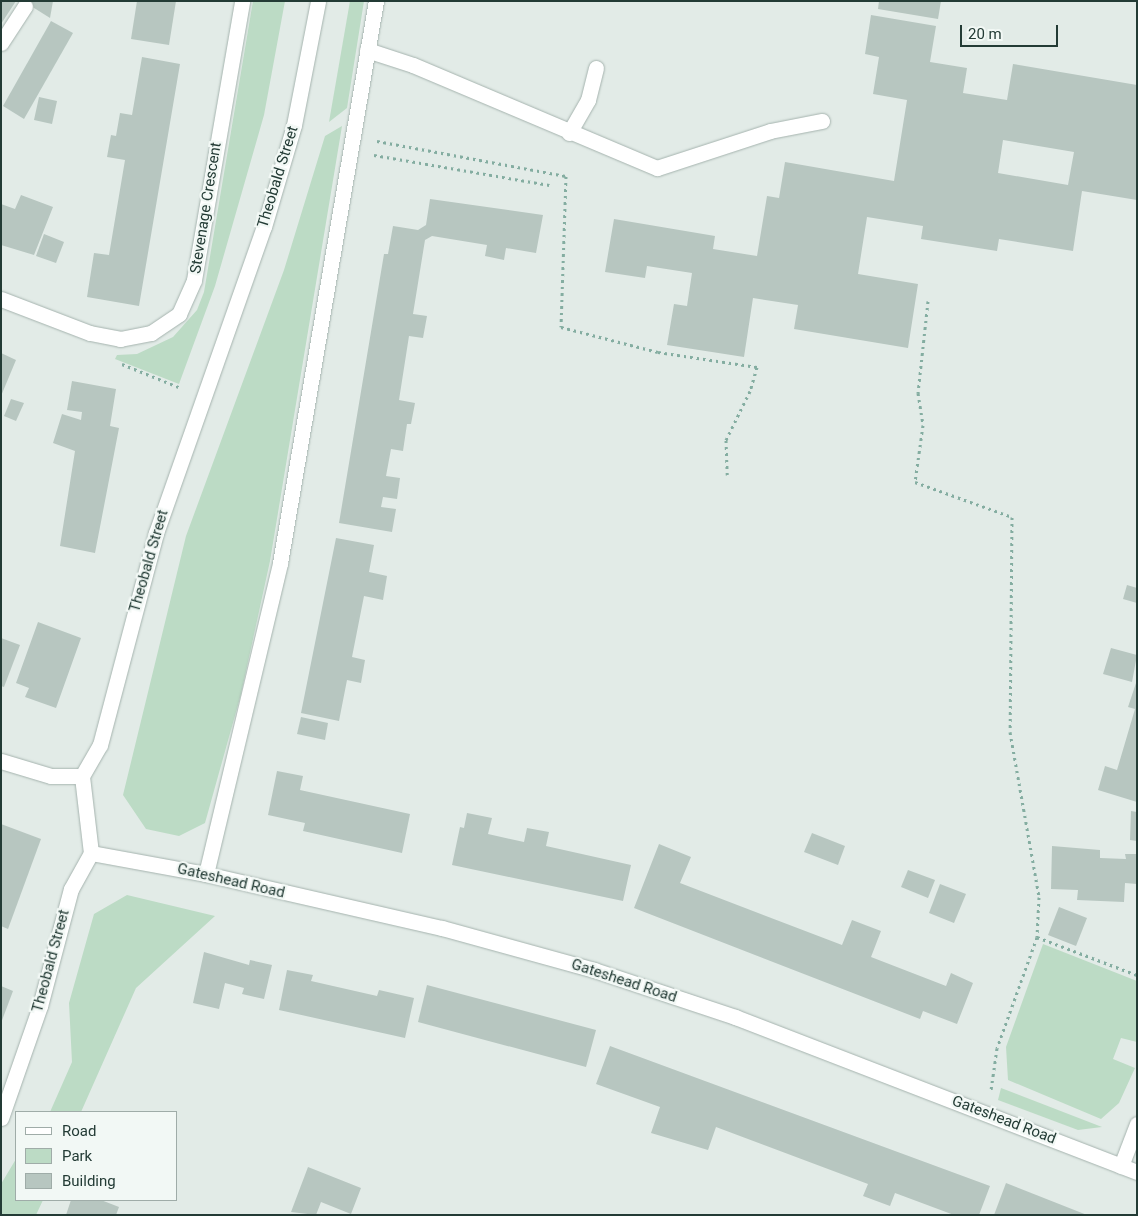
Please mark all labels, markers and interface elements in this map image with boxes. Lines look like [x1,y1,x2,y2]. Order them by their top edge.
scale bar [963,15,1060,47]
text: 20 m [968,25,1002,43]
street label: Theobald Street [254,124,302,230]
street label: Stevenage Crescent [187,141,225,275]
street label: Theobald Street [126,508,172,614]
street label: Gateshead Road [175,860,287,902]
street label: Theobald Street [29,908,73,1014]
street label: Gateshead Road [569,955,679,1007]
street label: Gateshead Road [949,1092,1059,1148]
legend [15,1111,178,1201]
text: Road [62,1122,96,1140]
text: Park [62,1147,92,1165]
text: Building [62,1172,116,1190]

